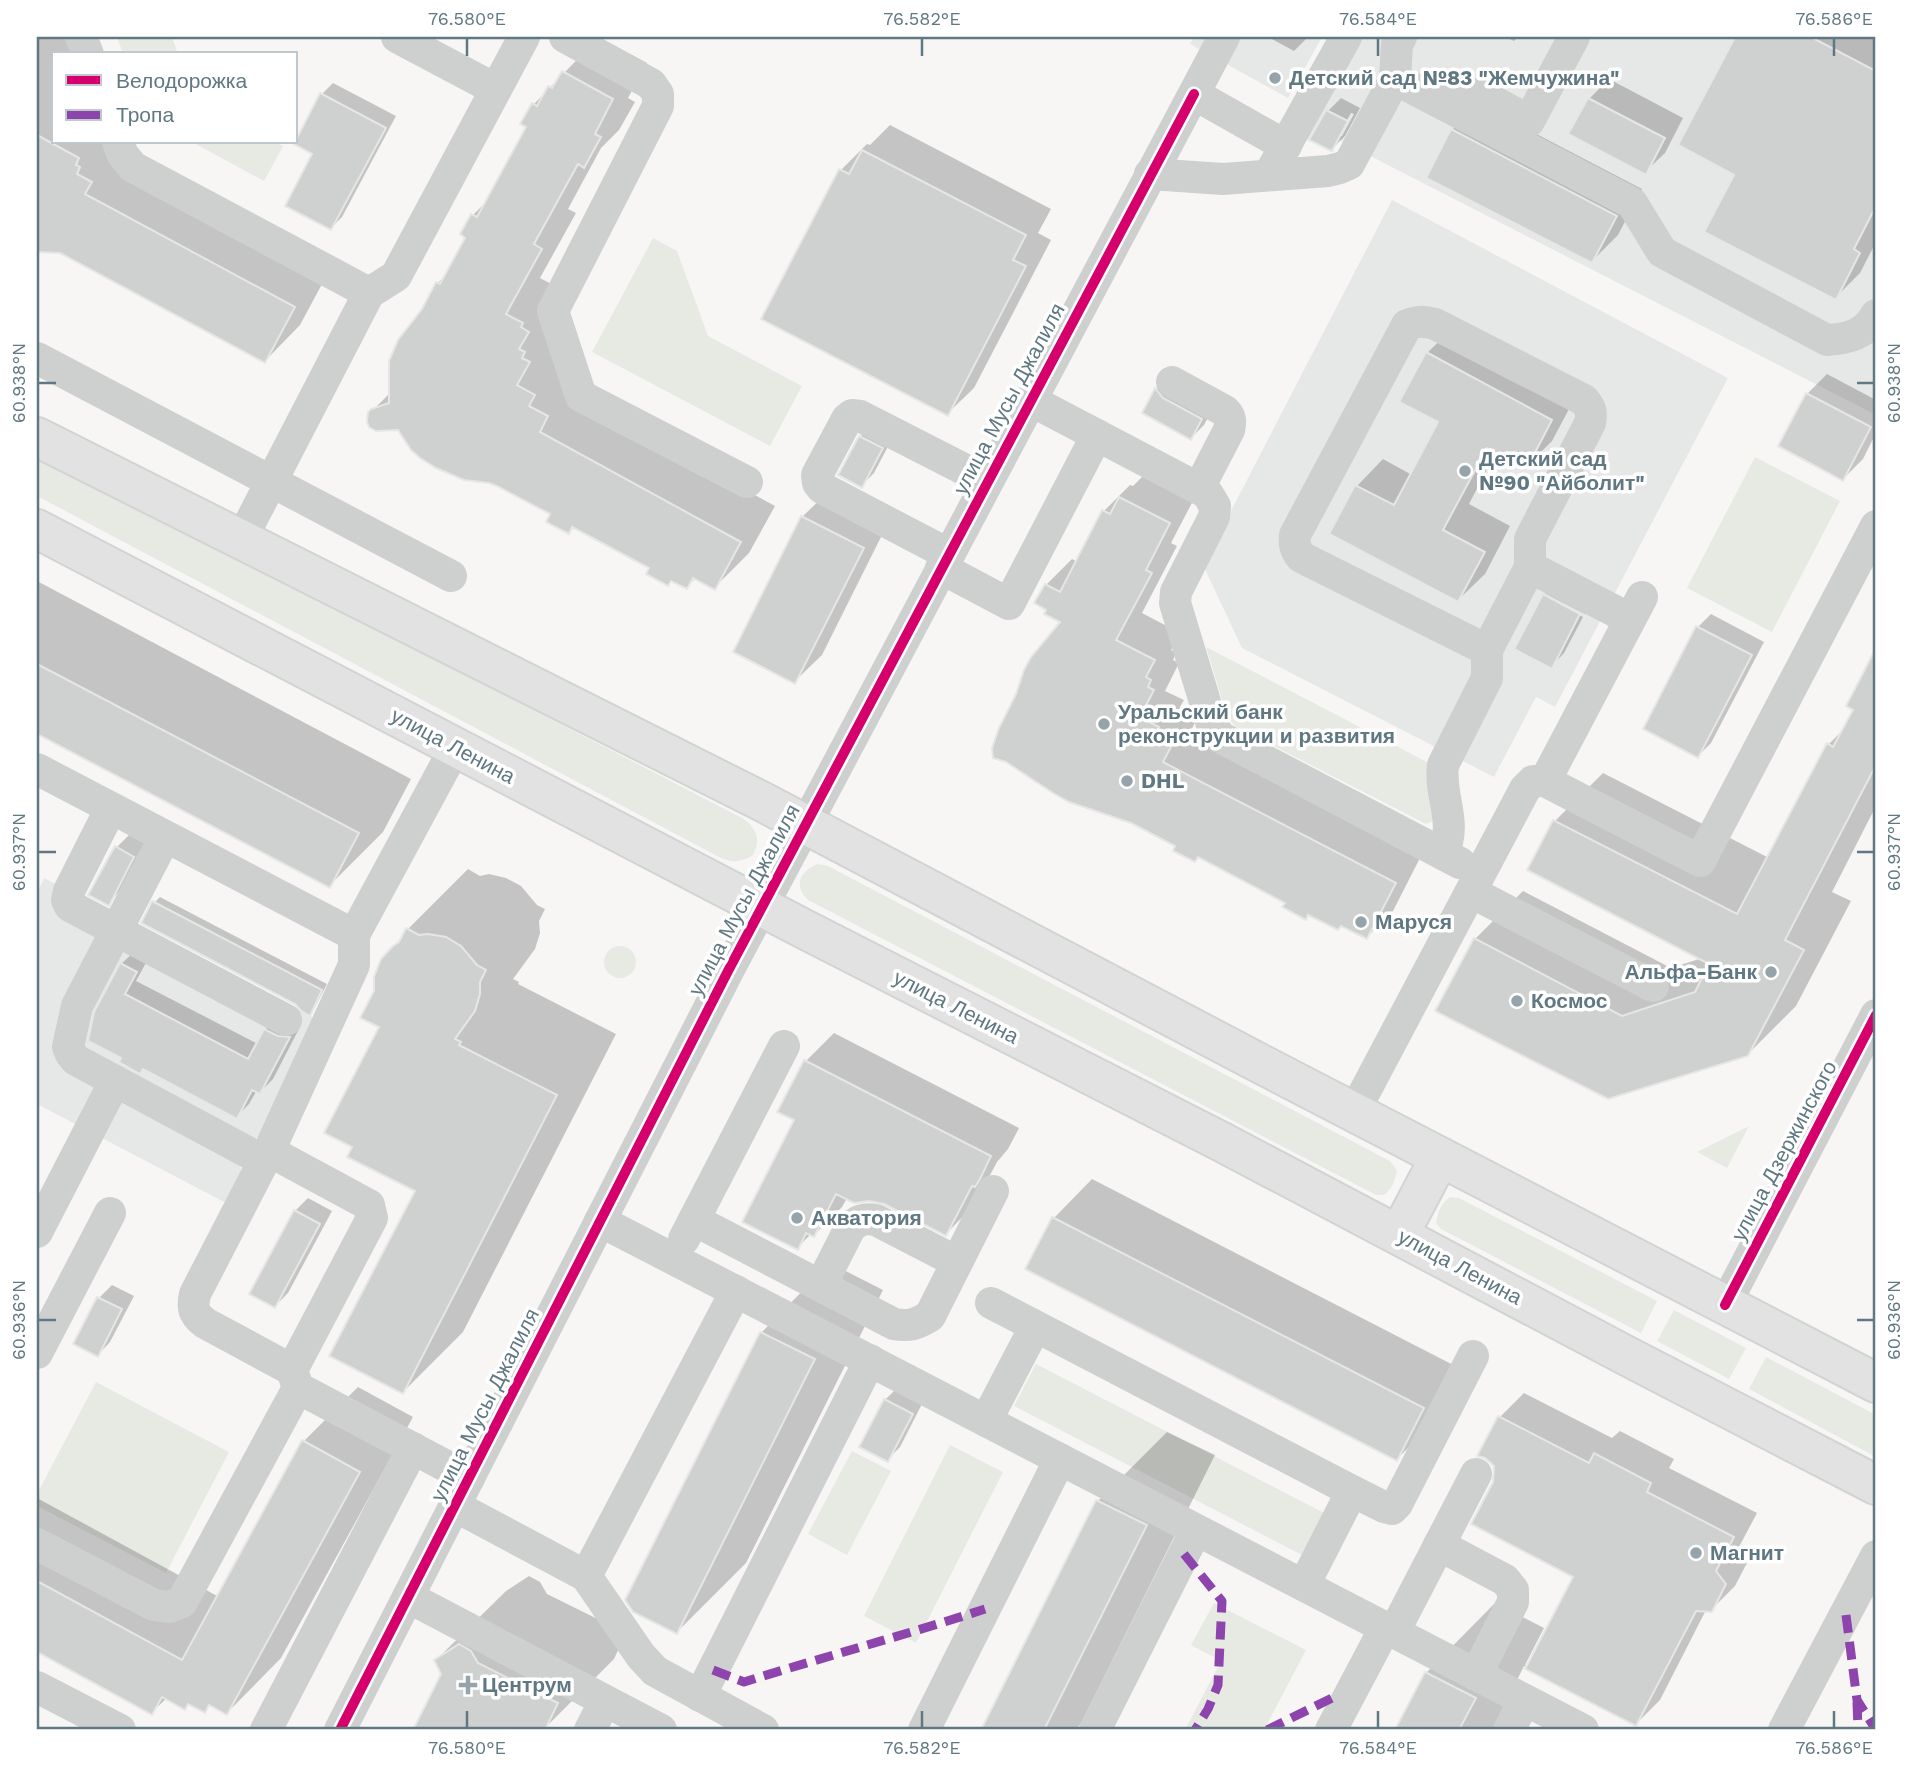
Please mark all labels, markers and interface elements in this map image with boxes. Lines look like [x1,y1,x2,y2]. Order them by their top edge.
text: 76.580°E [428,8,506,29]
text: 76.582°E [883,8,961,29]
text: 76.584°E [1339,8,1417,29]
text: 76.586°E [1795,8,1873,29]
legend [52,52,298,144]
place label: Детский сад №83 "Жемчужина" [1289,65,1619,90]
text: Велодорожка [116,68,247,93]
marker: Детский сад №83 "Жемчужина" [1267,70,1283,86]
text: Тропа [116,102,174,127]
street label: улица Мусы Джалиля [947,299,1070,499]
text: 60.938°N [8,343,29,423]
text: 60.938°N [1883,343,1904,423]
place label: Детский сад №90 "Айболит" [1479,446,1645,495]
marker: Детский сад №90 "Айболит" [1457,463,1473,479]
place label: Уральский банк реконструкции и развития [1118,699,1395,748]
street label: улица Ленина [387,702,520,789]
marker: Уральский банк реконструкции и развития [1096,716,1112,732]
place label: DHL [1141,768,1185,793]
marker: DHL [1119,773,1135,789]
street label: улица Мусы Джалиля [682,800,805,1000]
text: 60.937°N [8,813,29,891]
text: 60.937°N [1883,813,1904,891]
place label: Маруся [1375,909,1452,934]
marker: Маруся [1353,914,1369,930]
place label: Альфа-Банк [1624,959,1757,984]
street label: улица Ленина [890,964,1023,1049]
marker: Альфа-Банк [1763,964,1779,980]
place label: Космос [1531,988,1608,1013]
marker: Космос [1509,993,1525,1009]
street label: улица Дзержинского [1725,1056,1842,1245]
place label: Акватория [811,1205,922,1230]
marker: Акватория [789,1210,805,1226]
street label: улица Ленина [1394,1223,1527,1310]
text: 60.936°N [8,1280,29,1360]
text: 60.936°N [1883,1280,1904,1360]
street label: улица Мусы Джалиля [425,1304,544,1505]
place label: Магнит [1710,1540,1784,1565]
marker: Магнит [1688,1545,1704,1561]
place label: Центрум [482,1672,572,1697]
marker: Центрум [460,1677,476,1693]
text: 76.580°E [428,1737,506,1758]
text: 76.582°E [883,1737,961,1758]
text: 76.584°E [1339,1737,1417,1758]
text: 76.586°E [1795,1737,1873,1758]

